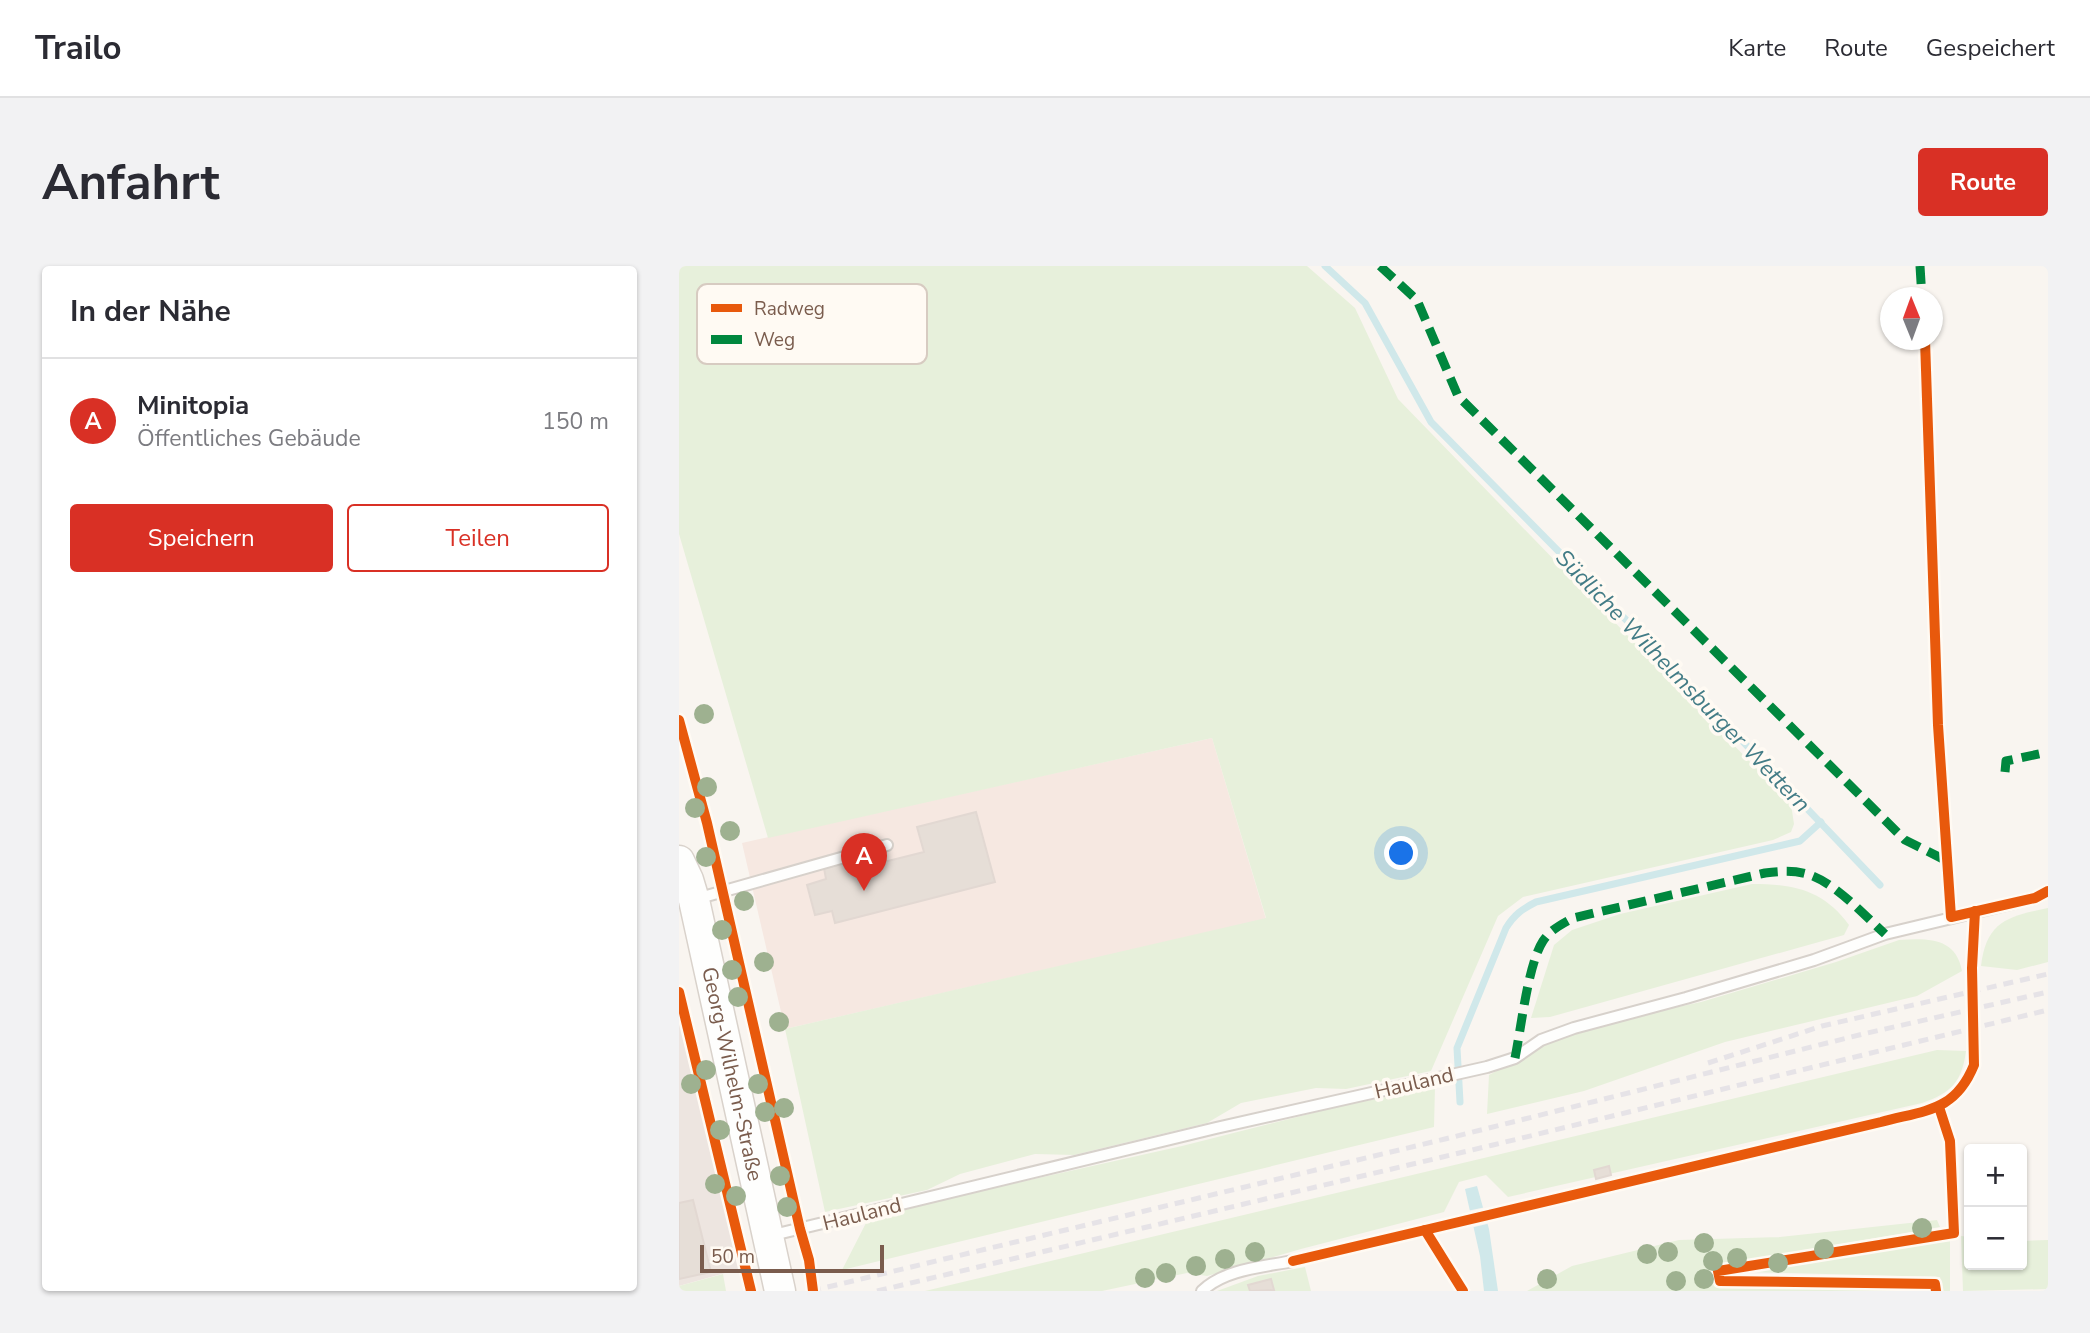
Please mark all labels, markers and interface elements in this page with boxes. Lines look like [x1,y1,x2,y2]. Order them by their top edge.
text: Trailo [35,26,122,71]
text: Karte [1728,32,1786,64]
text: Route [1824,32,1888,64]
text: Gespeichert [1926,32,2055,64]
button: Route [1918,148,2048,216]
text: Anfahrt [42,149,220,216]
legend [697,284,927,364]
north arrow [1880,287,1943,350]
text: In der Nähe [70,291,231,332]
text: Radweg [754,296,825,322]
text: Weg [754,327,795,353]
text: Minitopia [137,388,249,423]
text: A [84,406,102,437]
text: 150 m [542,406,609,437]
text: Öffentliches Gebäude [137,423,361,454]
button: Speichern [70,504,333,572]
button: Teilen [347,504,609,572]
water label: Südliche Wilhelmsburger Wettern [1549,543,1817,819]
pin: A [841,833,887,891]
your location [1384,836,1418,870]
street label: Georg-Wilhelm-Straße [695,964,769,1184]
street label: Hauland [1372,1060,1456,1106]
map controls [1964,1144,2027,1270]
button: + [1964,1144,2027,1207]
street label: Hauland [820,1191,904,1237]
button: − [1964,1207,2027,1270]
scale bar [700,1242,884,1274]
text: 50 m [711,1244,755,1270]

